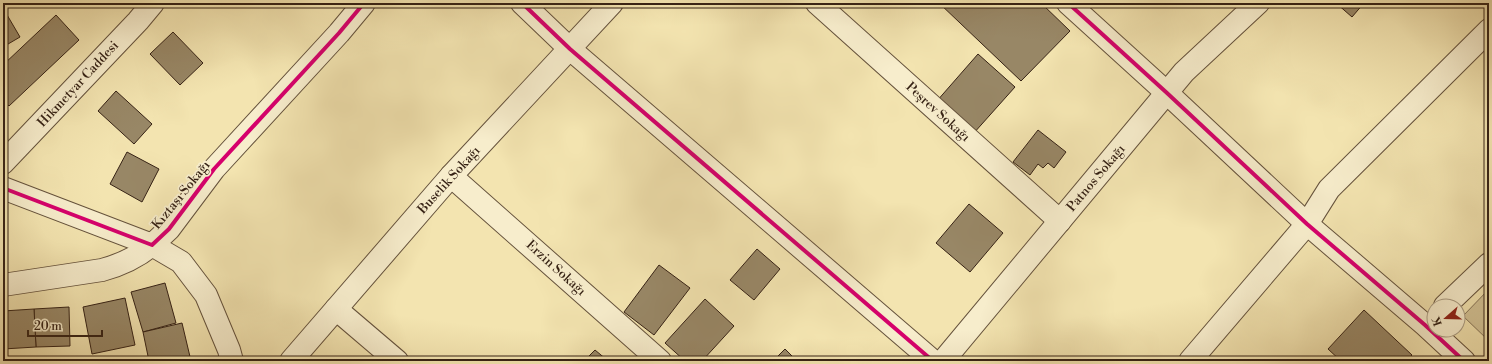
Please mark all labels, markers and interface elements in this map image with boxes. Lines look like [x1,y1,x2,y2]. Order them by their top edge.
street label: Hikmetyar Caddesi [34,38,122,130]
street label: Peşrev Sokağı [903,79,973,145]
street label: Patnos Sokağı [1063,141,1129,215]
street label: Buselik Sokağı [414,143,484,218]
street label: Kıztaşı Sokağı [148,157,214,233]
street label: Erzin Sokağı [523,237,589,299]
north arrow [1426,298,1466,338]
scale bar [28,312,102,338]
text: K [1429,313,1446,328]
text: 20 m [34,319,62,334]

